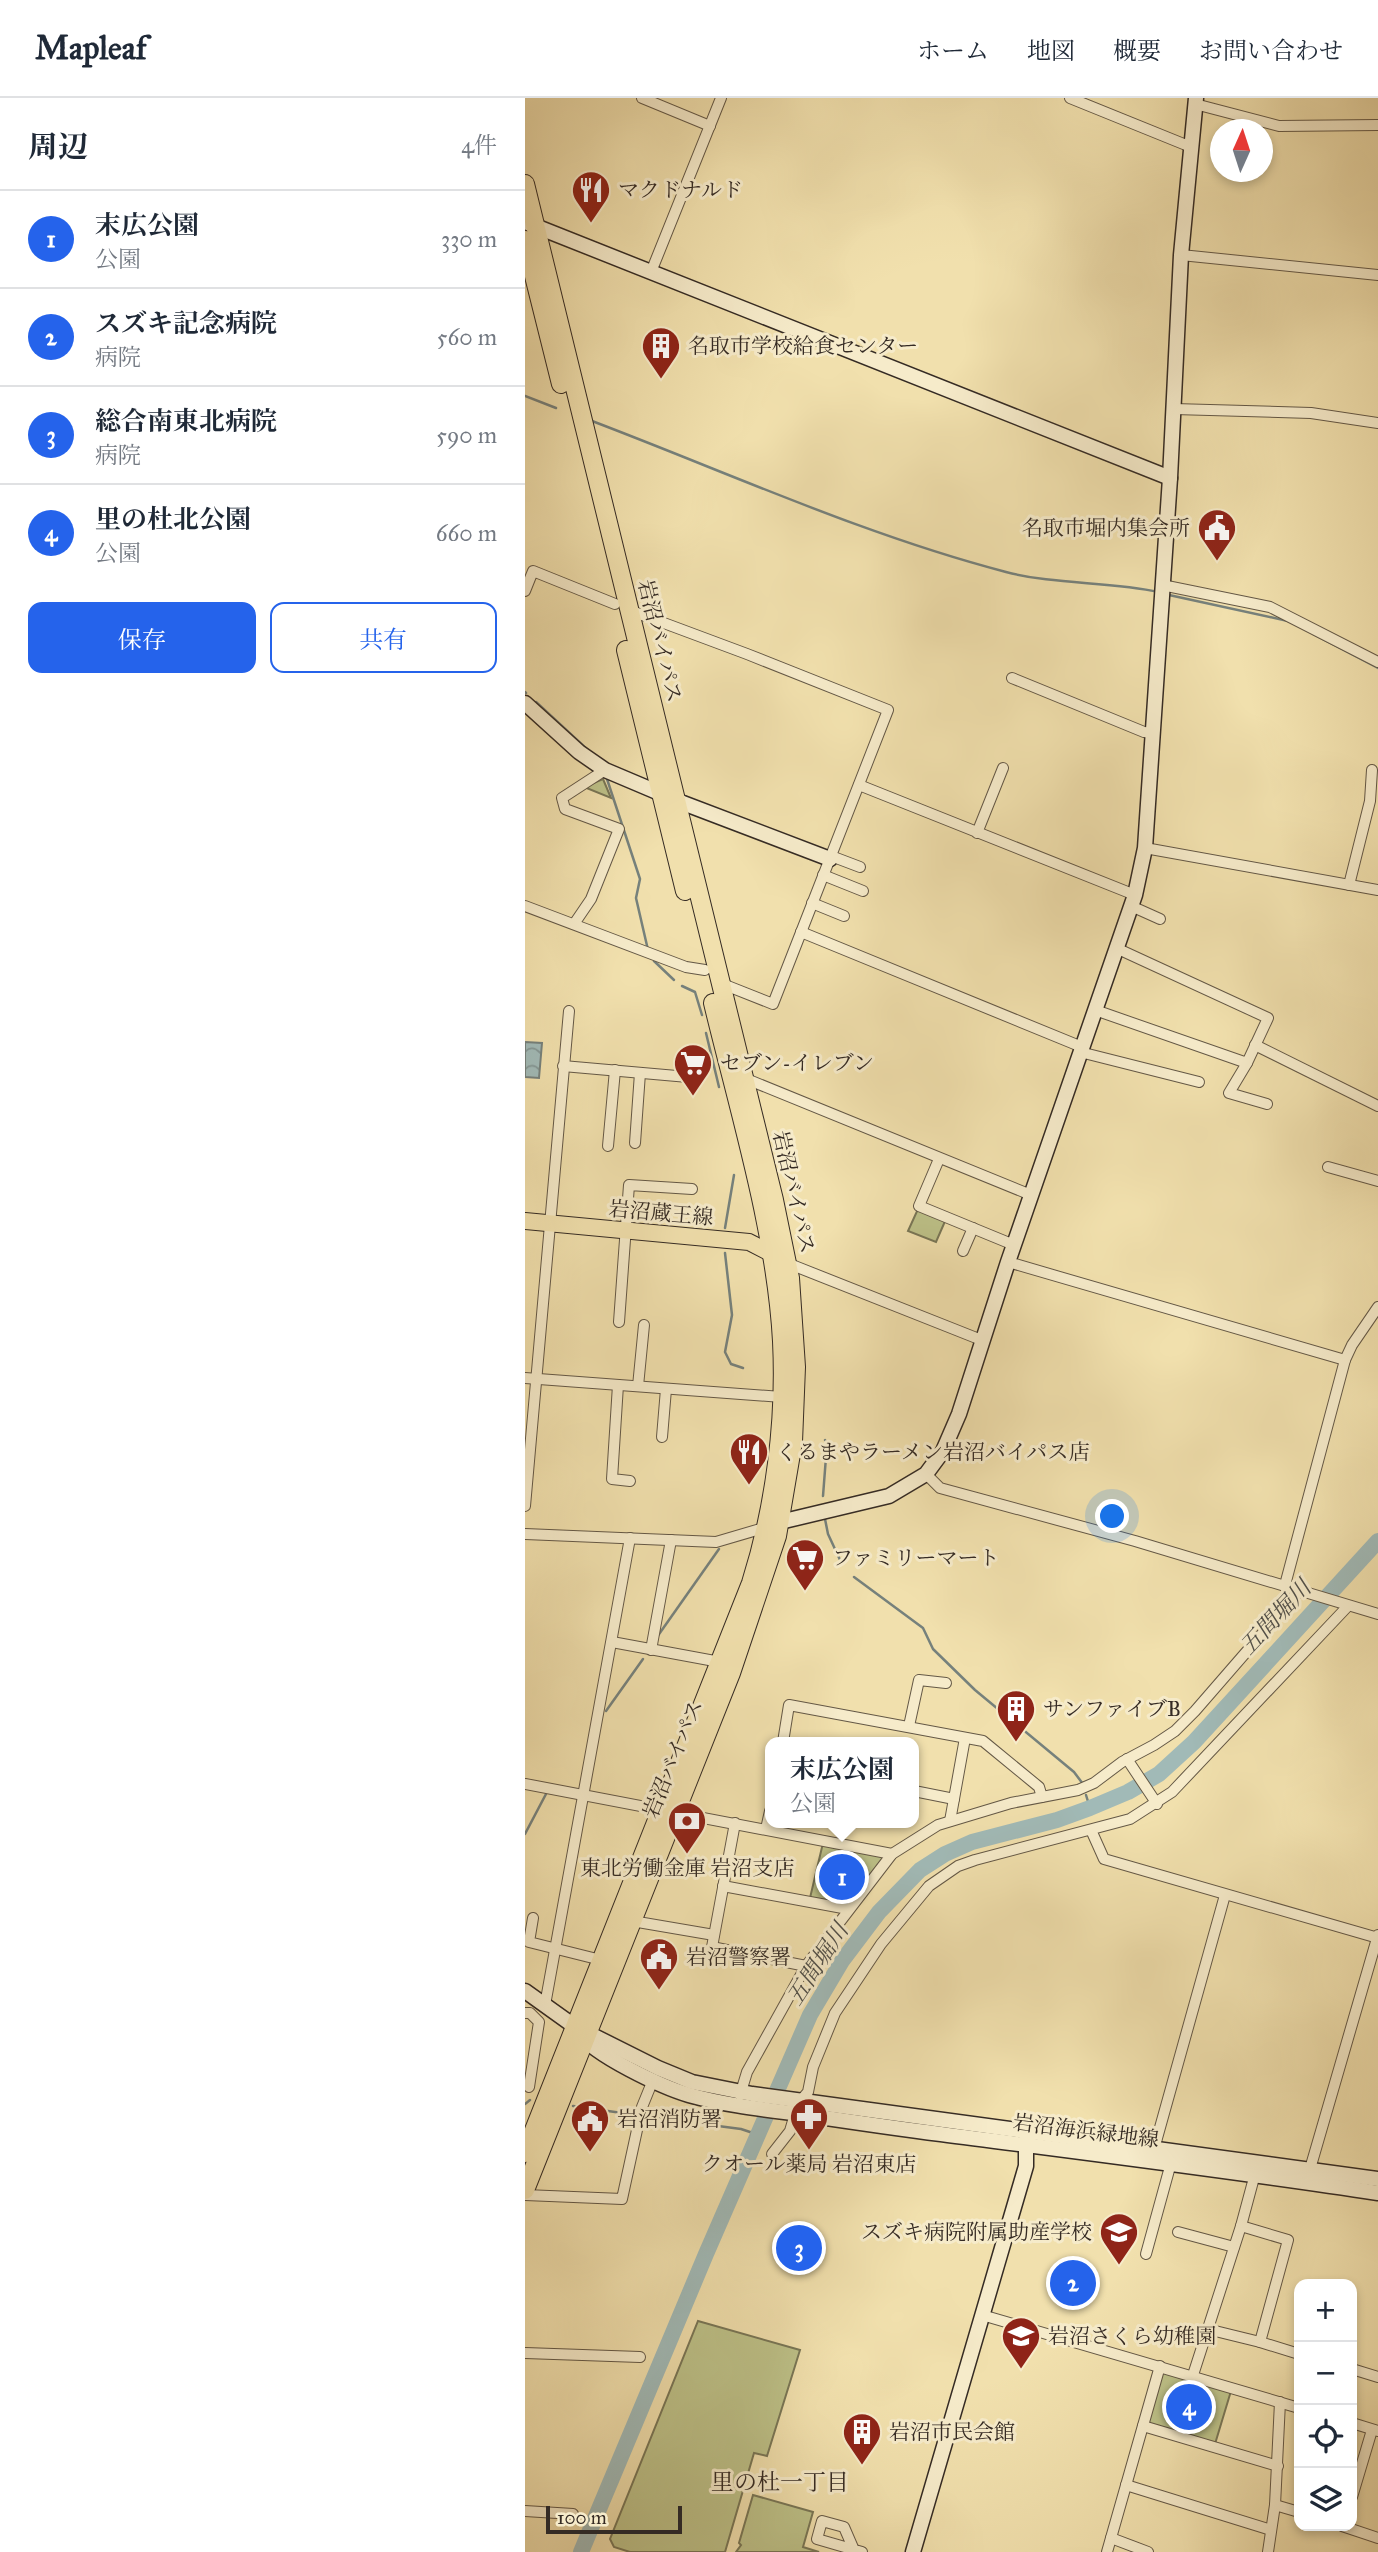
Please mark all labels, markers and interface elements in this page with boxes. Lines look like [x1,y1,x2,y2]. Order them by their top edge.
text: Mapleaf [35,28,147,68]
text: ホーム [917,36,989,66]
text: 地図 [1027,36,1075,66]
text: 概要 [1113,36,1161,66]
text: お問い合わせ [1199,36,1343,66]
north arrow [1210,119,1273,182]
text: 周辺 [28,129,88,165]
text: 4件 [461,131,497,159]
restaurant icon: マクドナルド [570,169,612,224]
place label: マクドナルド [618,177,743,203]
text: 末広公園 [95,209,199,241]
text: 1 [46,225,56,253]
text: 330 m [441,225,497,253]
text: 公園 [95,245,141,273]
text: スズキ記念病院 [95,307,277,339]
text: 2 [45,323,57,351]
text: 560 m [437,323,497,351]
building icon: 名取市学校給食センター [640,325,682,380]
place label: 名取市学校給食センター [688,333,918,359]
text: 病院 [95,343,141,371]
text: 総合南東北病院 [95,405,277,437]
text: 3 [46,421,56,449]
text: 590 m [436,421,497,449]
text: 病院 [95,441,141,469]
text: 里の杜北公園 [95,503,251,535]
public building icon: 名取市堀内集会所 [1196,507,1238,562]
place label: 名取市堀内集会所 [1022,515,1190,541]
text: 4 [45,519,57,547]
text: 660 m [436,519,497,547]
text: 公園 [95,539,141,567]
street label: 岩沼バイパス [632,577,688,705]
button: 保存 [28,602,256,673]
button: 共有 [270,602,497,673]
supermarket icon: セブン-イレブン [672,1042,714,1097]
place label: セブン-イレブン [720,1050,874,1076]
street label: 岩沼バイパス [767,1128,821,1256]
street label: 岩沼蔵王線 [608,1195,714,1231]
restaurant icon: くるまやラーメン岩沼バイパス店 [728,1431,770,1486]
place label: くるまやラーメン岩沼バイパス店 [776,1439,1090,1465]
your location [1095,1499,1129,1533]
supermarket icon: ファミリーマート [784,1537,826,1592]
place label: ファミリーマート [832,1545,1000,1571]
water label: 五間堀川 [1233,1572,1319,1660]
building icon: サンファイブB [995,1688,1037,1743]
street label: 岩沼バイパス [637,1696,709,1822]
place label: サンファイブB [1043,1696,1181,1722]
popup [765,1737,919,1828]
text: 末広公園 [790,1753,894,1785]
text: 公園 [790,1789,836,1817]
bank icon: 東北労働金庫 岩沼支店 [666,1800,708,1855]
pin: 1 [819,1851,865,1903]
place label: 東北労働金庫 岩沼支店 [580,1855,794,1881]
water label: 五間堀川 [780,1915,855,2010]
public building icon: 岩沼警察署 [638,1936,680,1991]
place label: 岩沼警察署 [686,1944,791,1970]
pharmacy icon: クオール薬局 岩沼東店 [788,2096,830,2151]
public building icon: 岩沼消防署 [569,2098,611,2153]
place label: 岩沼消防署 [617,2106,722,2132]
street label: 岩沼海浜緑地線 [1011,2109,1161,2153]
place label: クオール薬局 岩沼東店 [702,2151,916,2177]
school or university icon: スズキ病院附属助産学校 [1098,2211,1140,2266]
place label: スズキ病院附属助産学校 [861,2219,1092,2245]
pin: 3 [776,2222,822,2274]
pin: 2 [1050,2257,1096,2309]
map controls [1294,2279,1357,2531]
button: + [1294,2279,1357,2342]
school or university icon: 岩沼さくら幼稚園 [1000,2315,1042,2370]
place label: 岩沼さくら幼稚園 [1048,2323,1216,2349]
button: − [1294,2342,1357,2405]
pin: 4 [1166,2381,1212,2433]
button: locate [1294,2405,1357,2468]
building icon: 岩沼市民会館 [841,2411,883,2466]
place label: 岩沼市民会館 [889,2419,1015,2445]
district label: 里の杜一丁目 [711,2468,849,2496]
button: layers [1294,2468,1357,2531]
scale bar [546,2503,683,2535]
text: 100 m [557,2506,607,2529]

